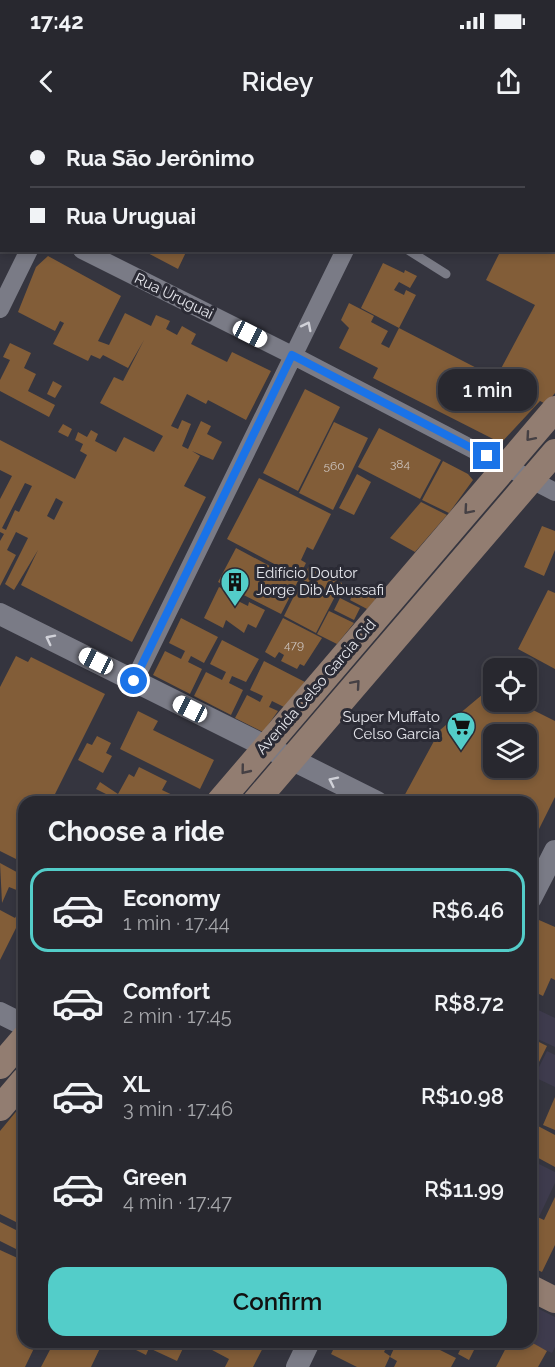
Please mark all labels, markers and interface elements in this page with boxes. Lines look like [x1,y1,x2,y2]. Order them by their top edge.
text: 17:42 [30,8,84,34]
icon: back [30,65,63,98]
icon: share [492,65,525,98]
text: Ridey [242,66,313,97]
text: Rua São Jerônimo [66,145,254,171]
text: Rua Uruguai [66,203,196,229]
street label: Rua Uruguai [132,269,216,323]
car [230,318,270,350]
one-way arrow [300,321,311,332]
callout: 1 min [438,369,536,411]
text: 1 min [463,378,512,402]
one-way arrow [527,430,538,441]
route end [473,442,500,469]
house number: 384 [390,457,410,471]
house number: 560 [323,459,345,473]
one-way arrow [464,503,475,514]
place label: Edifício Doutor Jorge Dib Abussafi [256,564,384,599]
building icon: Edifício Doutor Jorge Dib Abussafi [219,566,251,608]
street label: Avenida Celso Garcia Cid [252,616,380,758]
one-way arrow [46,634,57,646]
house number: 479 [284,638,304,652]
car [76,645,116,677]
map controls [483,658,537,778]
button: locate [483,658,537,712]
route start [120,667,147,694]
one-way arrow [349,680,360,691]
car [170,693,210,725]
place label: Super Muffato Celso Garcia [342,708,440,743]
supermarket icon: Super Muffato Celso Garcia [445,710,477,752]
button: layers [483,724,537,778]
one-way arrow [242,763,253,774]
one-way arrow [329,777,340,788]
text: Choose a ride [48,816,224,847]
icon: car [51,883,105,937]
text: Economy [123,885,221,911]
text: R$6.46 [432,897,504,923]
text: 1 min · 17:44 [123,911,230,935]
icon: car [51,976,105,1030]
text: Comfort [123,978,210,1004]
text: R$8.72 [434,990,504,1016]
text: 2 min · 17:45 [123,1004,232,1028]
icon: car [51,1069,105,1123]
text: XL [123,1071,150,1097]
text: R$10.98 [421,1083,504,1109]
text: 3 min · 17:46 [123,1097,233,1121]
icon: car [51,1162,105,1216]
text: Green [123,1164,187,1190]
text: R$11.99 [424,1176,504,1202]
text: 4 min · 17:47 [123,1190,232,1214]
button: Confirm [48,1267,507,1336]

